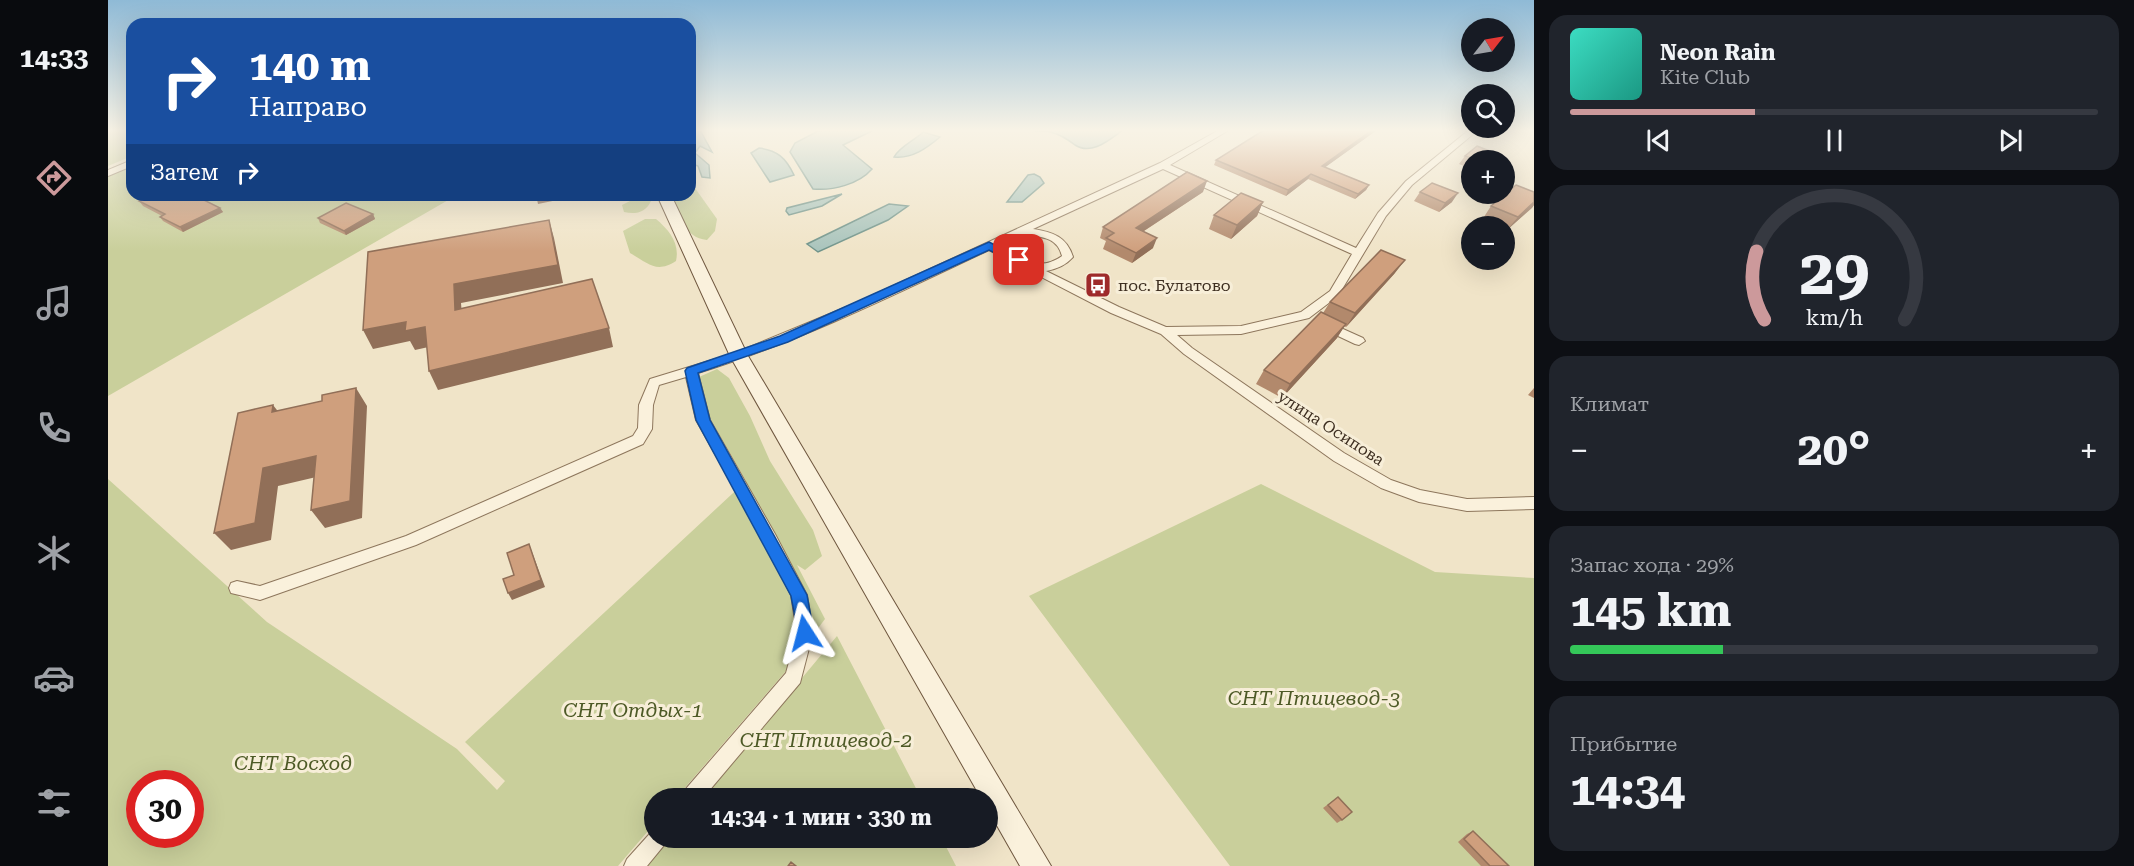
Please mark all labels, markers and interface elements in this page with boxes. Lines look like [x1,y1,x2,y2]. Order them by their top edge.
north arrow [1461,18,1515,72]
map controls [1461,18,1515,270]
text: Neon Rain [1660,40,1775,65]
text: 140 m [249,41,371,90]
text: 14:33 [20,42,88,74]
icon: right [150,42,228,120]
text: Kite Club [1660,65,1750,89]
button: search [1461,84,1515,138]
text: Направо [249,91,367,123]
icon: previous [1642,124,1675,157]
icon: pause [1818,124,1851,157]
icon: next [1994,124,2027,157]
button: + [1461,150,1515,204]
icon: right [231,156,264,189]
icon: directions [33,157,75,199]
text: Затем [150,160,219,185]
button: − [1461,216,1515,270]
pin [993,234,1044,285]
text: 29 [1799,236,1869,309]
icon: arrive [1002,243,1035,276]
bus stop icon: пос. Булатово [1083,270,1113,300]
place label: пос. Булатово [1118,276,1231,295]
icon: music [33,282,75,324]
text: km/h [1805,305,1863,330]
street label: улица Осипова [1274,387,1388,470]
text: Климат [1570,392,1649,416]
icon: phone [33,407,75,449]
text: 20° [1798,423,1870,476]
text: − [1570,431,1588,470]
text: + [2080,431,2098,470]
icon: climate [33,532,75,574]
text: Запас хода · 29% [1570,553,1734,577]
text: 145 km [1570,584,1731,637]
position arrow [773,601,837,665]
icon: car [33,657,75,699]
park label: СНТ Птицевод-3 [1228,686,1400,710]
park label: СНТ Отдых-1 [563,698,703,722]
park label: СНТ Птицевод-2 [740,728,912,752]
text: Прибытие [1570,732,1677,756]
park label: СНТ Восход [234,751,352,775]
text: 14:34 [1570,763,1685,816]
speed limit sign: 30 [126,770,204,848]
icon: filters [33,782,75,824]
text: 14:34 · 1 мин · 330 m [710,805,932,830]

